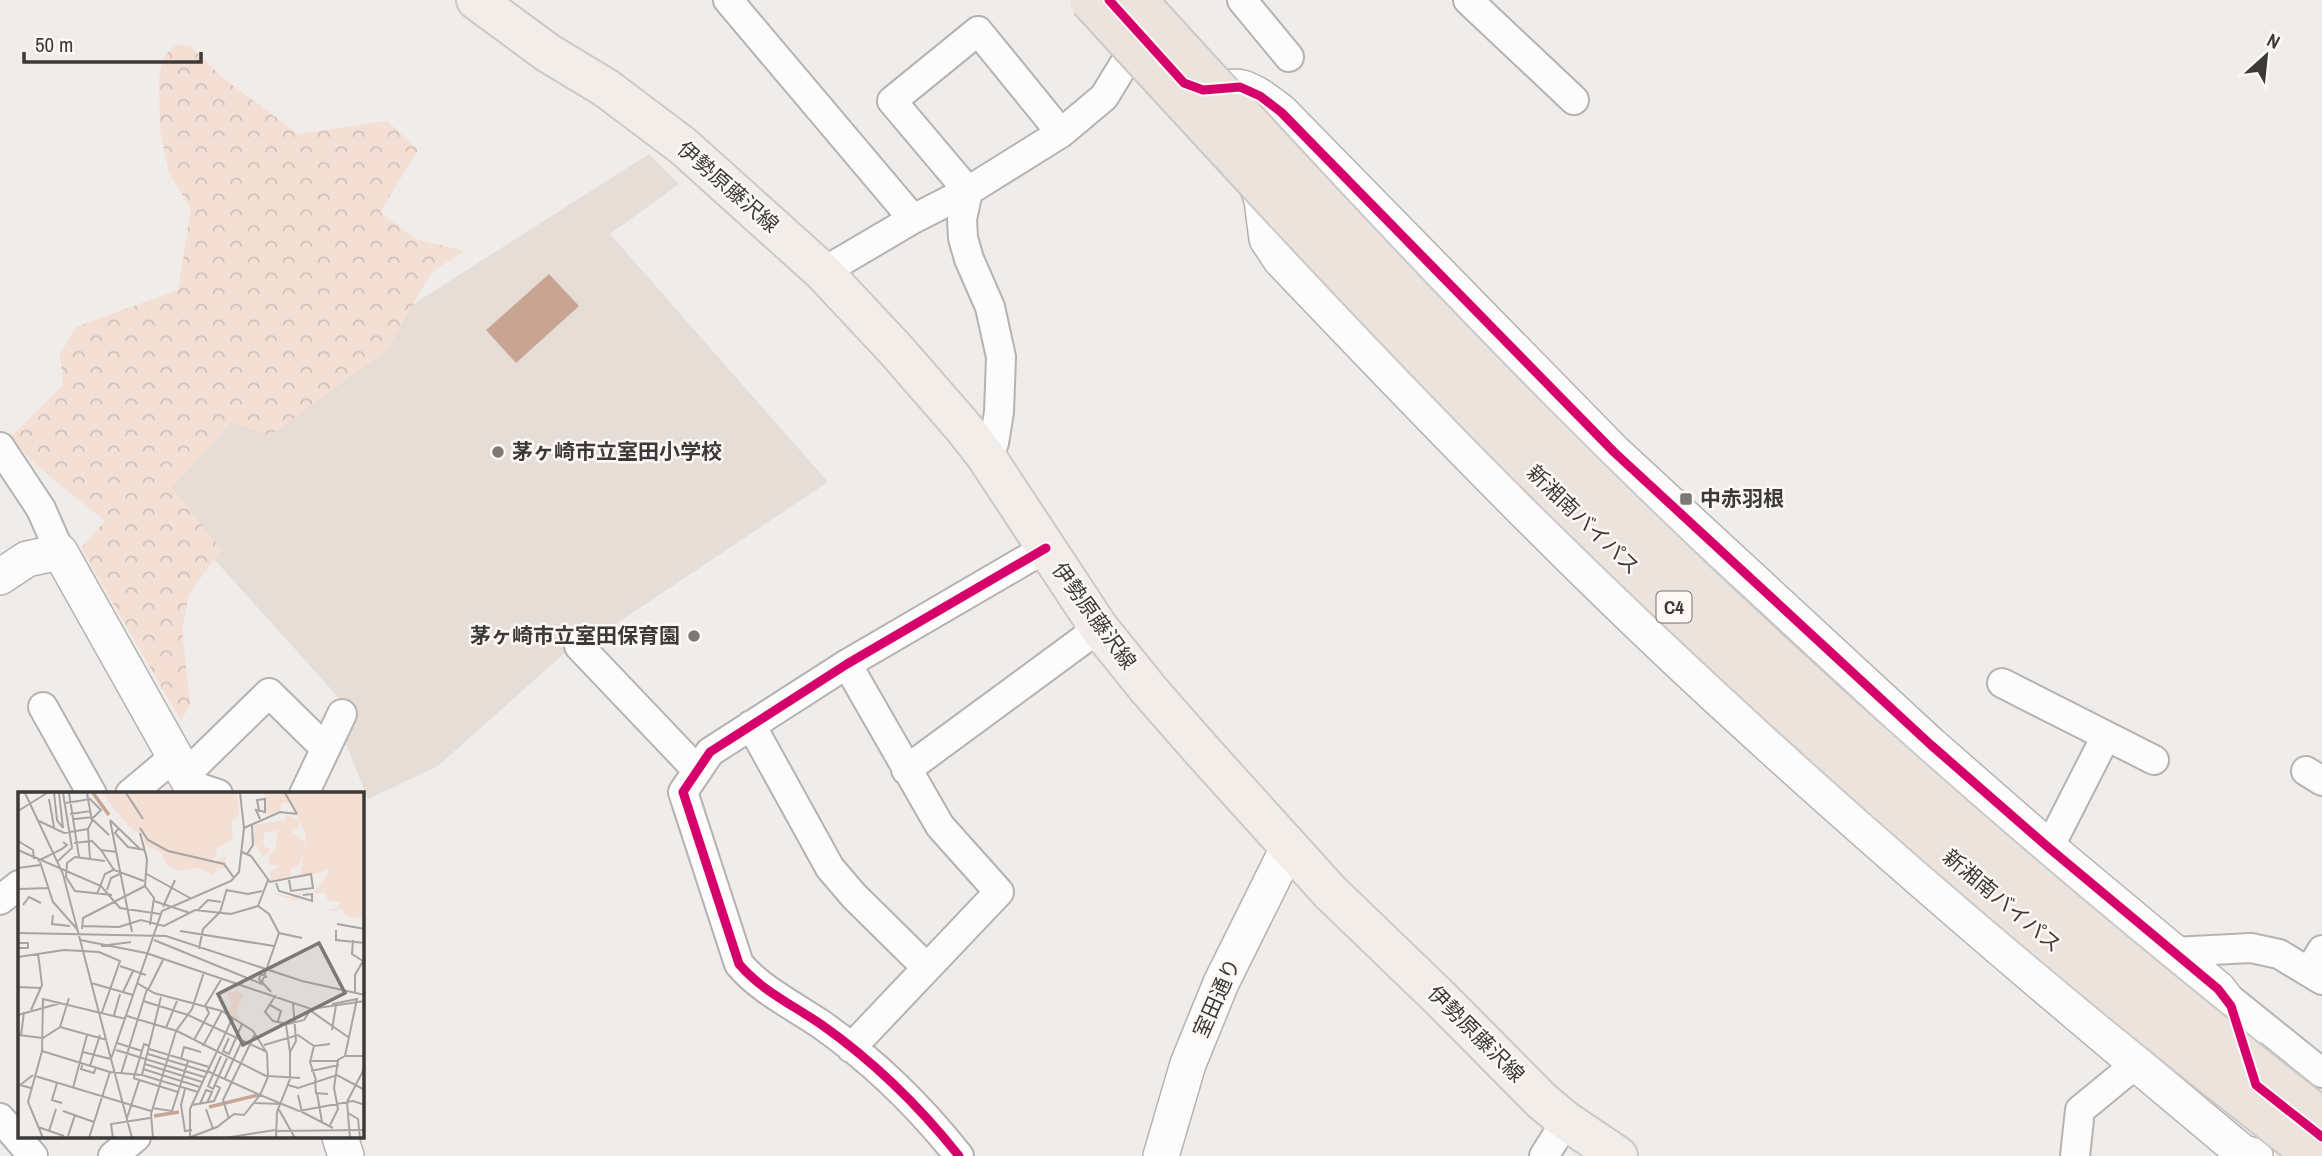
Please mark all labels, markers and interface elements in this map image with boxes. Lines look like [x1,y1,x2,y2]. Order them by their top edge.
scale bar [24,21,201,65]
north arrow [2231,21,2301,91]
text: N [2263,27,2285,55]
text: 50 m [35,30,73,59]
street label: 伊勢原藤沢線 [671,134,785,239]
place label: 茅ヶ崎市立室田小学校 [512,437,722,466]
marker: 茅ヶ崎市立室田小学校 [490,444,506,460]
street label: 新湘南バイパス [1521,458,1646,581]
place label: 中赤羽根 [1700,484,1784,513]
marker: 中赤羽根 [1678,491,1694,507]
street label: 伊勢原藤沢線 [1046,556,1143,675]
road number: C4 [1656,592,1692,622]
place label: 茅ヶ崎市立室田保育園 [470,621,680,650]
marker: 茅ヶ崎市立室田保育園 [686,628,702,644]
inset map [18,792,364,1138]
street label: 新湘南バイパス [1937,842,2068,959]
street label: 室田通り [1186,954,1247,1042]
street label: 伊勢原藤沢線 [1422,979,1531,1088]

